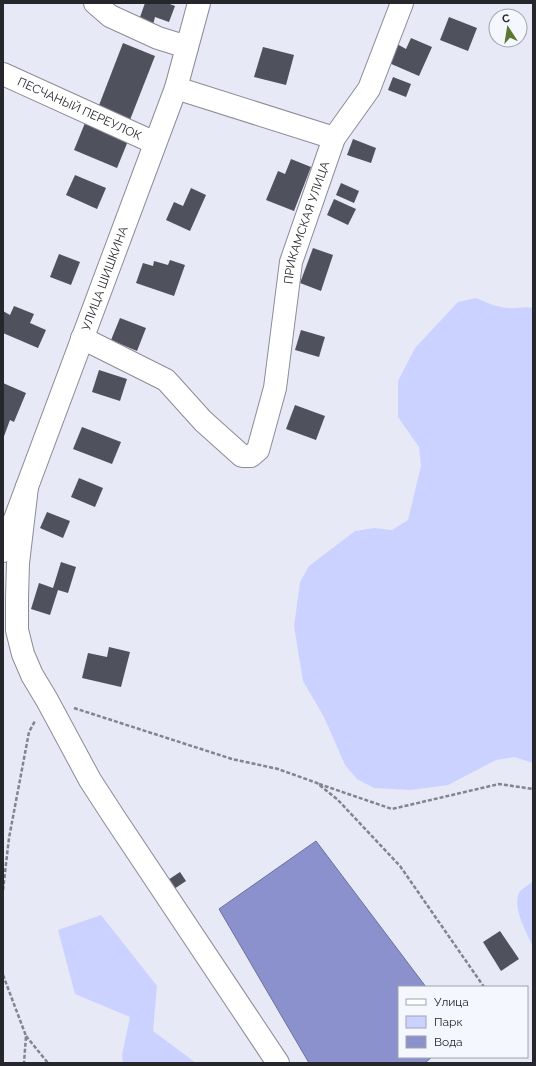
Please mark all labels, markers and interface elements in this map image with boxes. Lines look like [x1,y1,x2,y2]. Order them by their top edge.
north arrow [488,8,528,48]
text: С [501,11,512,26]
street label: ПЕСЧАНЫЙ ПЕРЕУЛОК [15,75,144,143]
street label: ПРИКАМСКАЯ УЛИЦА [281,159,332,285]
street label: УЛИЦА ШИШКИНА [79,224,131,333]
legend [398,986,528,1058]
text: Улица [434,995,469,1009]
text: Парк [434,1015,463,1029]
text: Вода [434,1035,463,1049]

